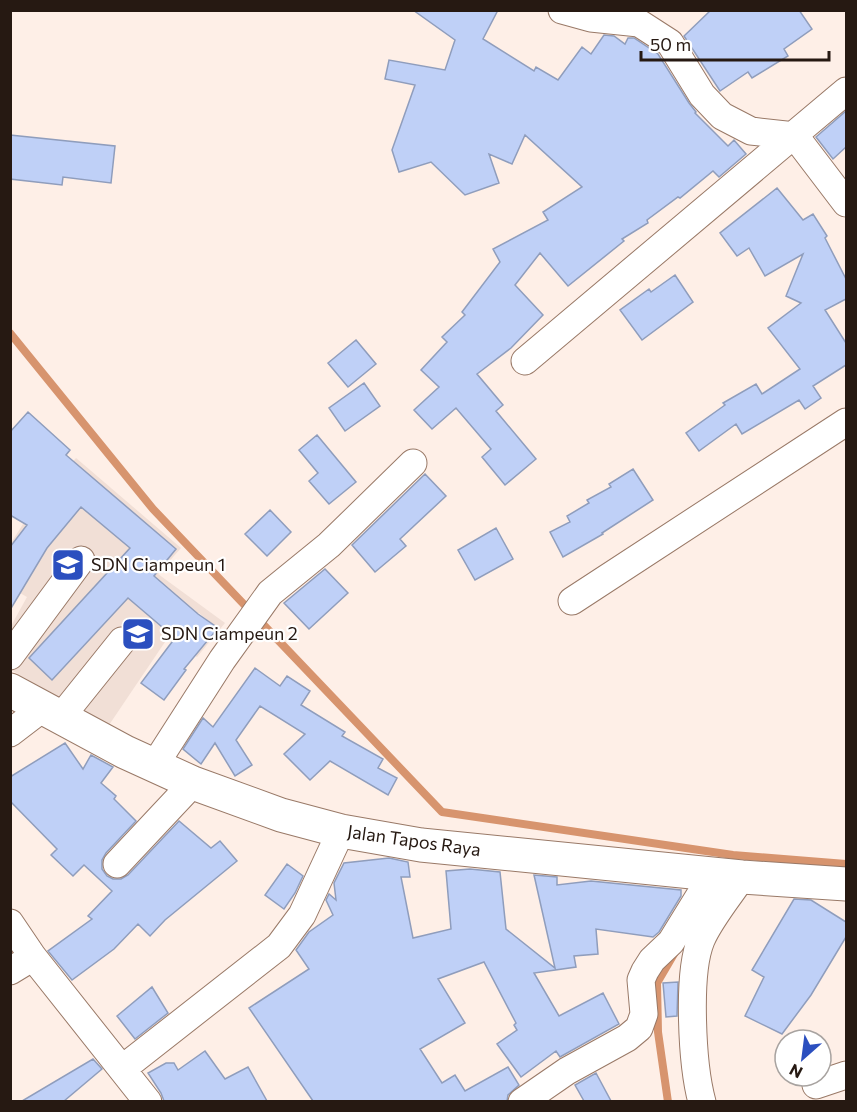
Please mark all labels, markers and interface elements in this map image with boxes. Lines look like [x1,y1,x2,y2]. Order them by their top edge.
scale bar [641,24,828,62]
text: 50 m [650,33,691,55]
school or university icon: SDN Ciampeun 1 [50,547,86,583]
place label: SDN Ciampeun 1 [91,553,226,575]
school or university icon: SDN Ciampeun 2 [120,616,156,652]
place label: SDN Ciampeun 2 [161,622,298,644]
street label: Jalan Tapos Raya [346,820,482,860]
north arrow [773,1028,833,1088]
text: N [786,1060,805,1083]

